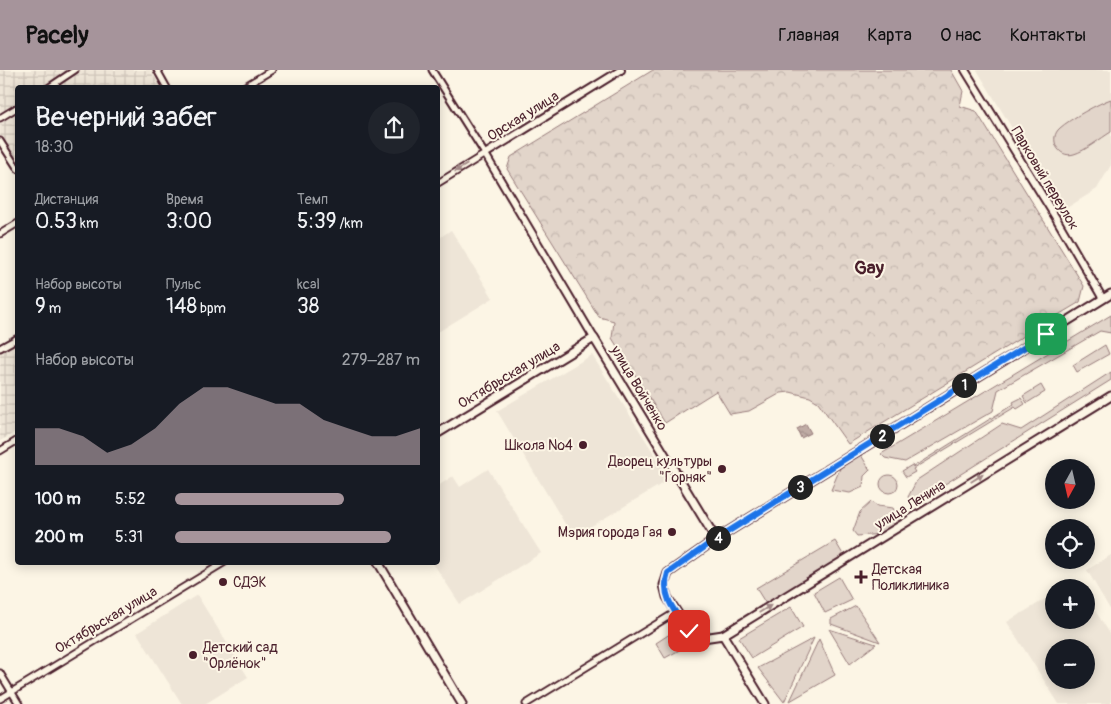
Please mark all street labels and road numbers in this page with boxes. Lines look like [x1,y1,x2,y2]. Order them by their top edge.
street label: Орская улица [484,87,562,145]
street label: Парковый переулок [1007,123,1083,233]
street label: Октябрьская улица [455,338,563,412]
street label: улица Войченко [607,342,671,434]
street label: улица Ленина [871,477,948,534]
street label: Октябрьская улица [52,583,160,657]

